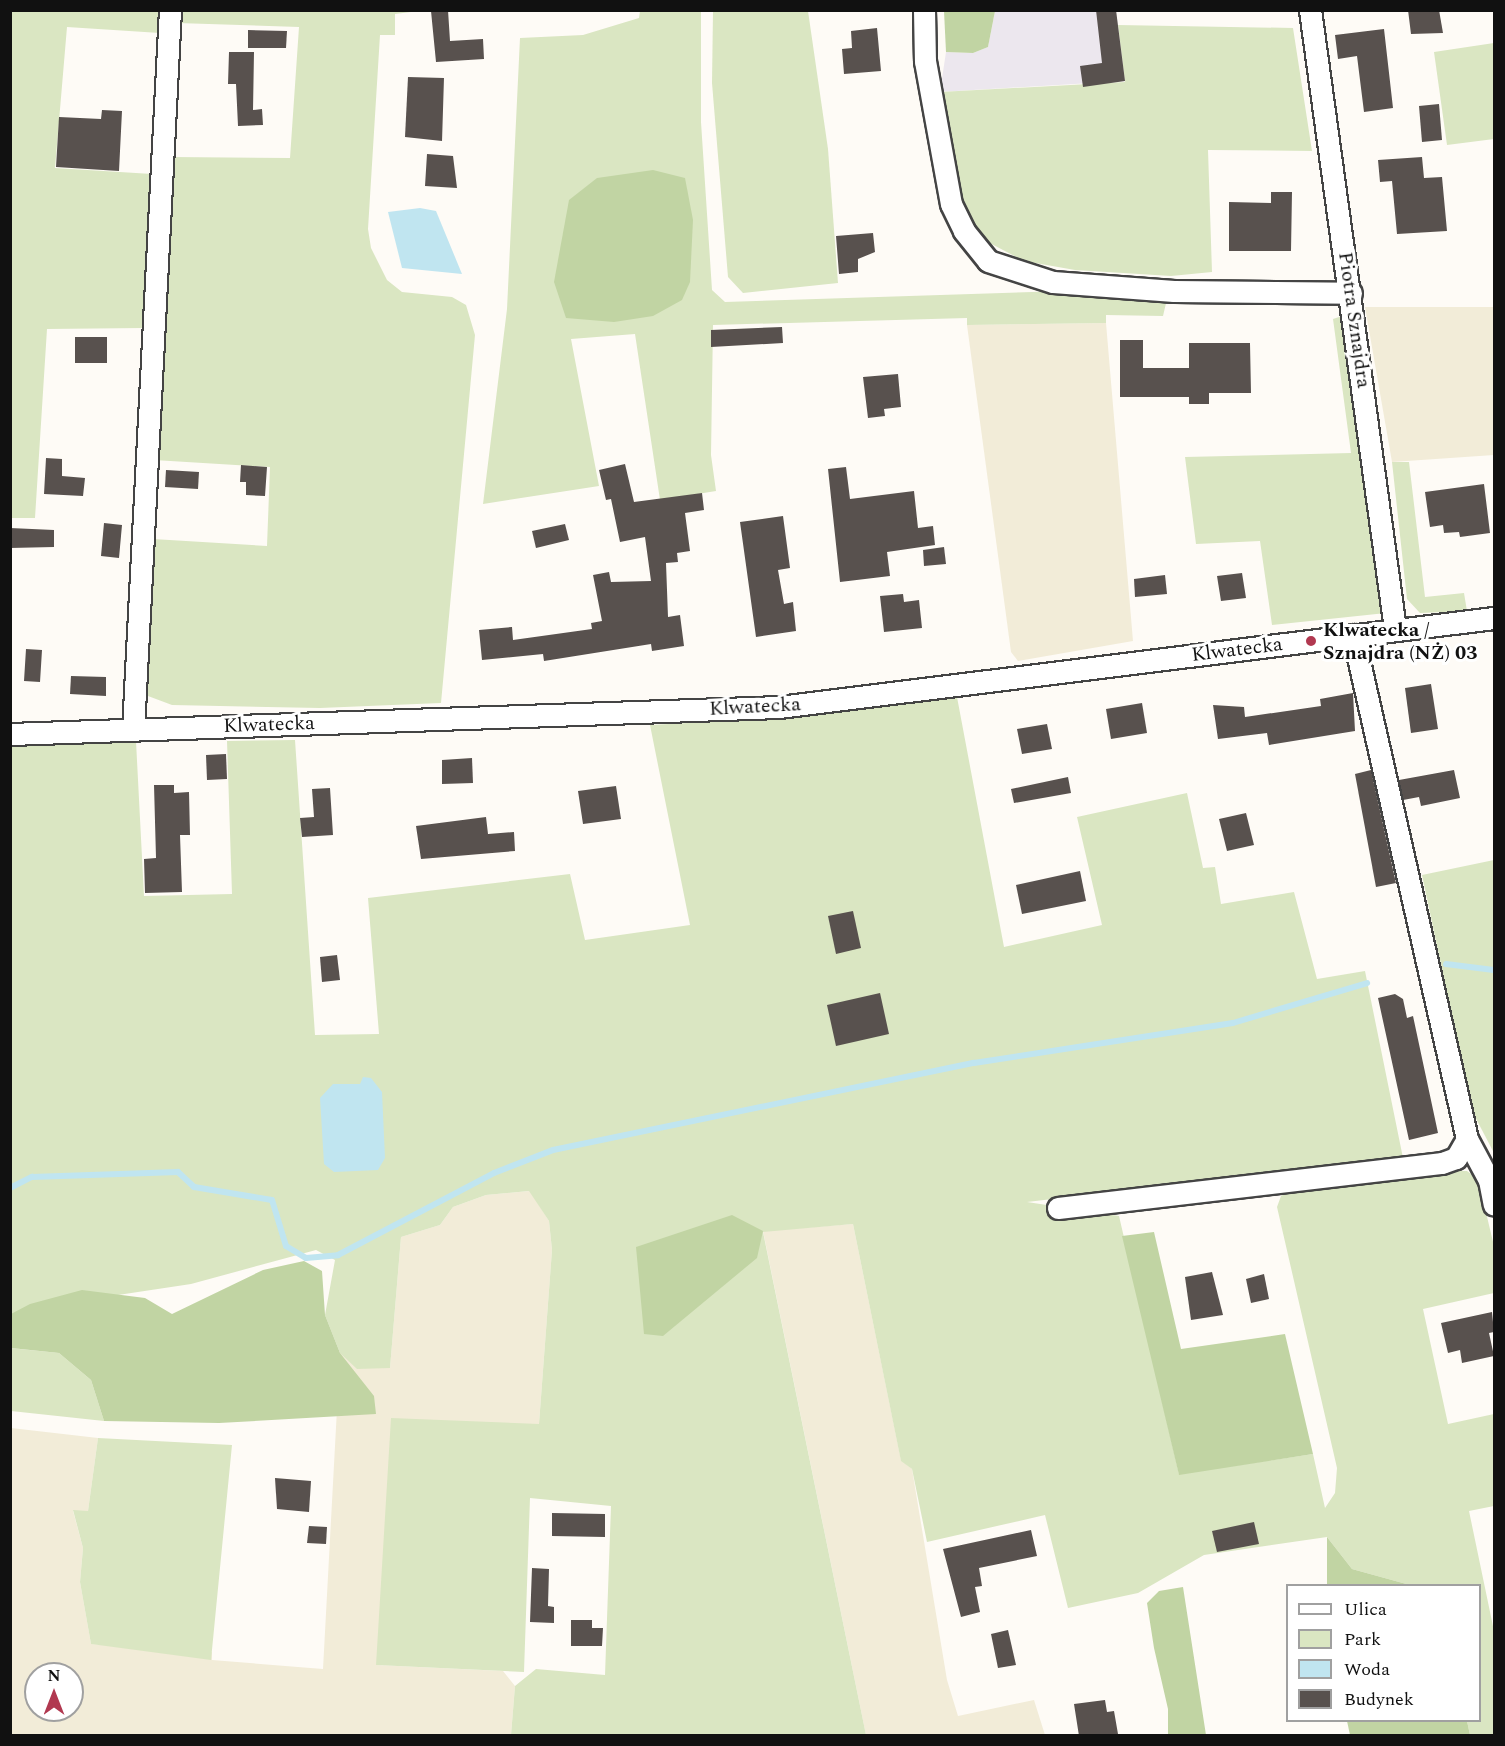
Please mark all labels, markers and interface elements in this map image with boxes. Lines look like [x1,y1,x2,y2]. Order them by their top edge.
street label: Piotra Sznajdra [1333,250,1375,390]
place label: Klwatecka / Sznajdra (NŻ) 03 [1323,618,1477,665]
street label: Klwatecka [1190,633,1284,667]
marker: Klwatecka / Sznajdra (NŻ) 03 [1304,634,1318,648]
street label: Klwatecka [709,693,801,721]
street label: Klwatecka [223,711,315,739]
legend [1286,1584,1481,1722]
text: Ulica [1344,1596,1387,1623]
text: Park [1344,1626,1381,1653]
text: Woda [1344,1656,1390,1683]
north arrow [24,1662,84,1722]
text: N [47,1664,61,1688]
text: Budynek [1344,1686,1414,1713]

